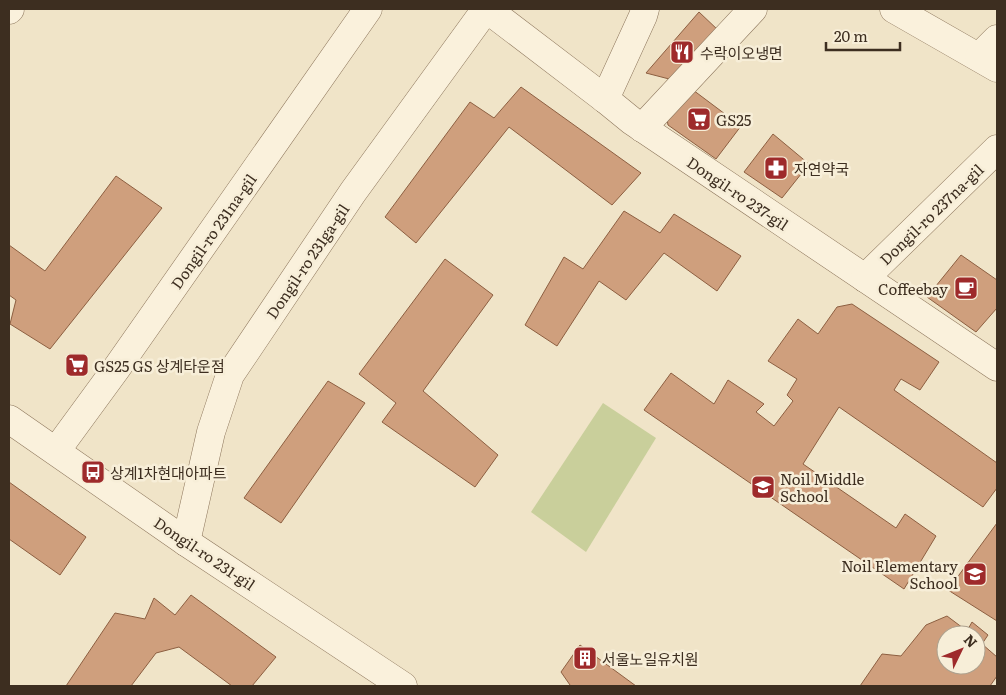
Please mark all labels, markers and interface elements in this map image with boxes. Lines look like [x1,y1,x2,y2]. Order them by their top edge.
scale bar [826,20,900,52]
text: 20 m [834,24,868,47]
restaurant icon: 수락이오냉면 [669,39,695,65]
place label: 수락이오냉면 [700,41,783,64]
supermarket icon: GS25 [686,106,712,132]
place label: GS25 [716,108,752,131]
street label: Dongil-ro 237-gil [683,150,793,236]
pharmacy icon: 자연약국 [763,155,789,181]
place label: 자연약국 [794,157,849,180]
street label: Dongil-ro 237na-gil [874,158,988,270]
street label: Dongil-ro 231na-gil [165,169,261,293]
street label: Dongil-ro 231ga-gil [260,199,354,323]
cafe icon: Coffeebay [953,275,979,301]
place label: Coffeebay [878,277,948,300]
supermarket icon: GS25 GS 상계타운점 [64,352,90,378]
place label: GS25 GS 상계타운점 [94,354,225,377]
bus stop icon: 상계1차현대아파트 [80,459,106,485]
place label: 상계1차현대아파트 [110,461,227,484]
place label: Noil Middle School [780,467,865,507]
school or university icon: Noil Middle School [750,474,776,500]
street label: Dongil-ro 231-gil [150,510,260,596]
place label: Noil Elementary School [841,554,958,594]
school or university icon: Noil Elementary School [962,561,988,587]
north arrow [936,625,986,675]
text: N [960,629,983,652]
building icon: 서울노일유치원 [572,645,598,671]
place label: 서울노일유치원 [602,647,699,670]

